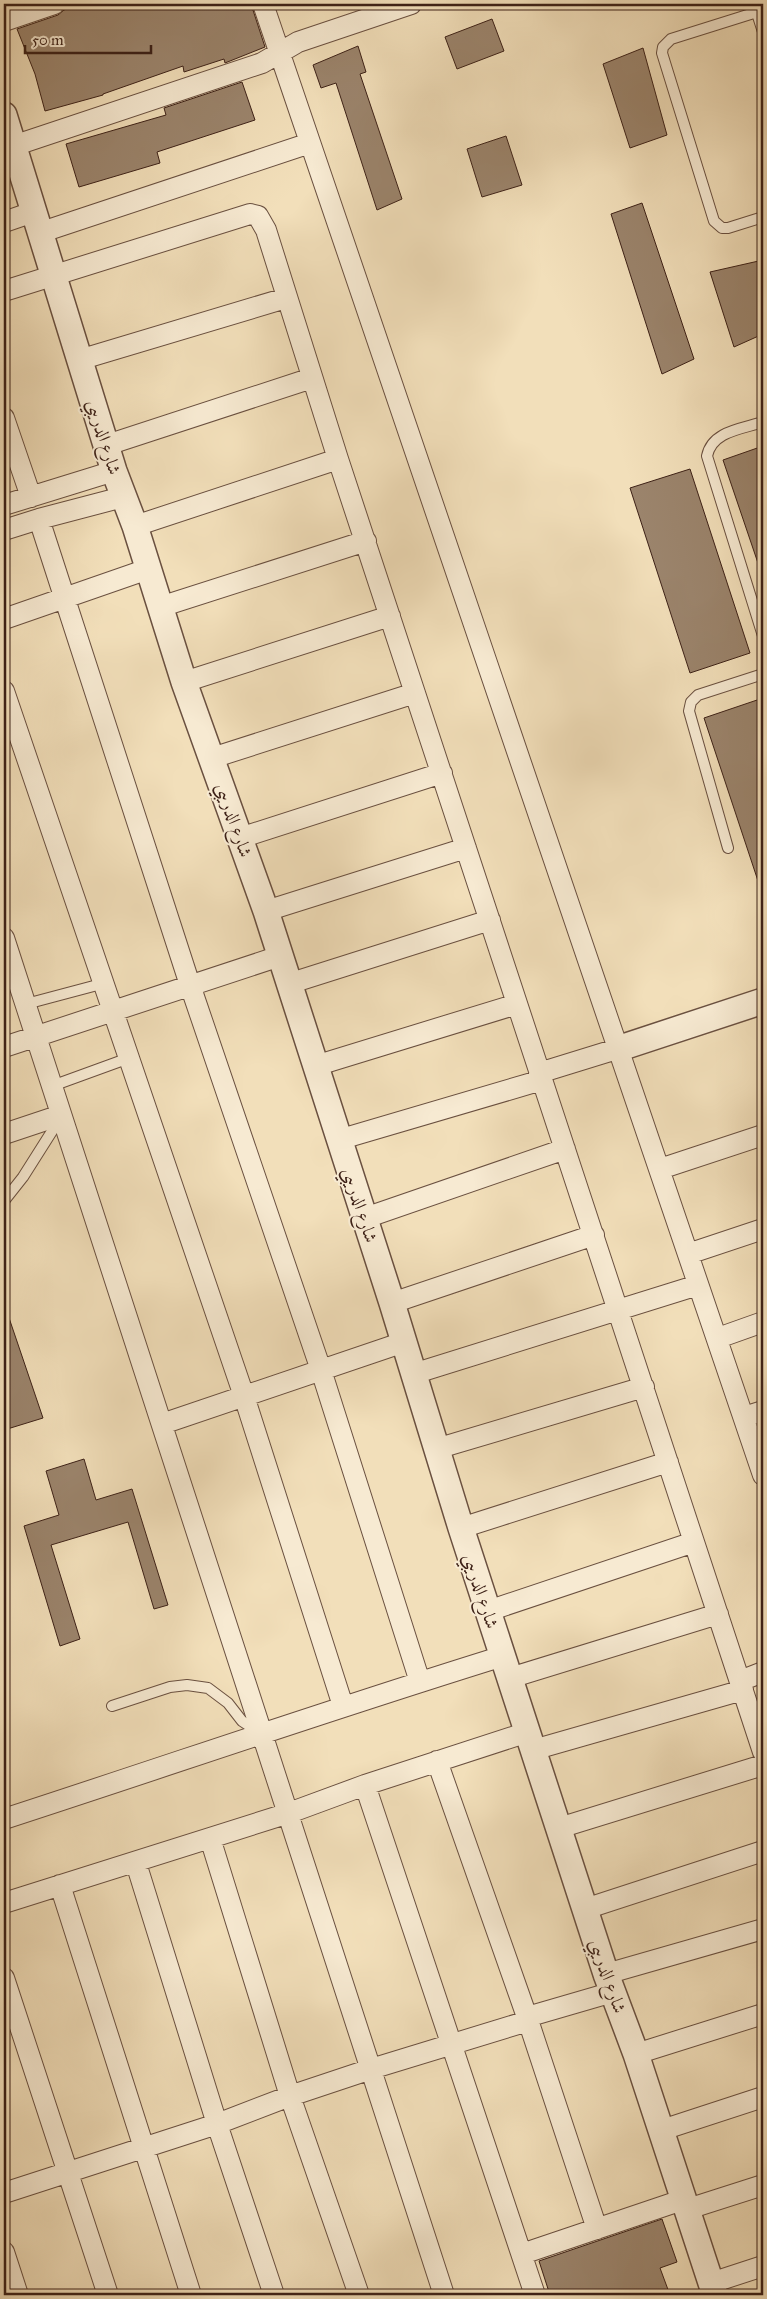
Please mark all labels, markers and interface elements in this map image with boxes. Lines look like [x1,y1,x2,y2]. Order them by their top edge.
scale bar [25,22,151,54]
text: 50 m [32,31,64,49]
street label: شارع الدريبي [77,397,126,479]
street label: شارع الدريبي [206,780,257,862]
street label: شارع الدريبي [333,1165,382,1247]
street label: شارع الدريبي [454,1551,503,1633]
street label: شارع الدريبي [580,1936,631,2018]

